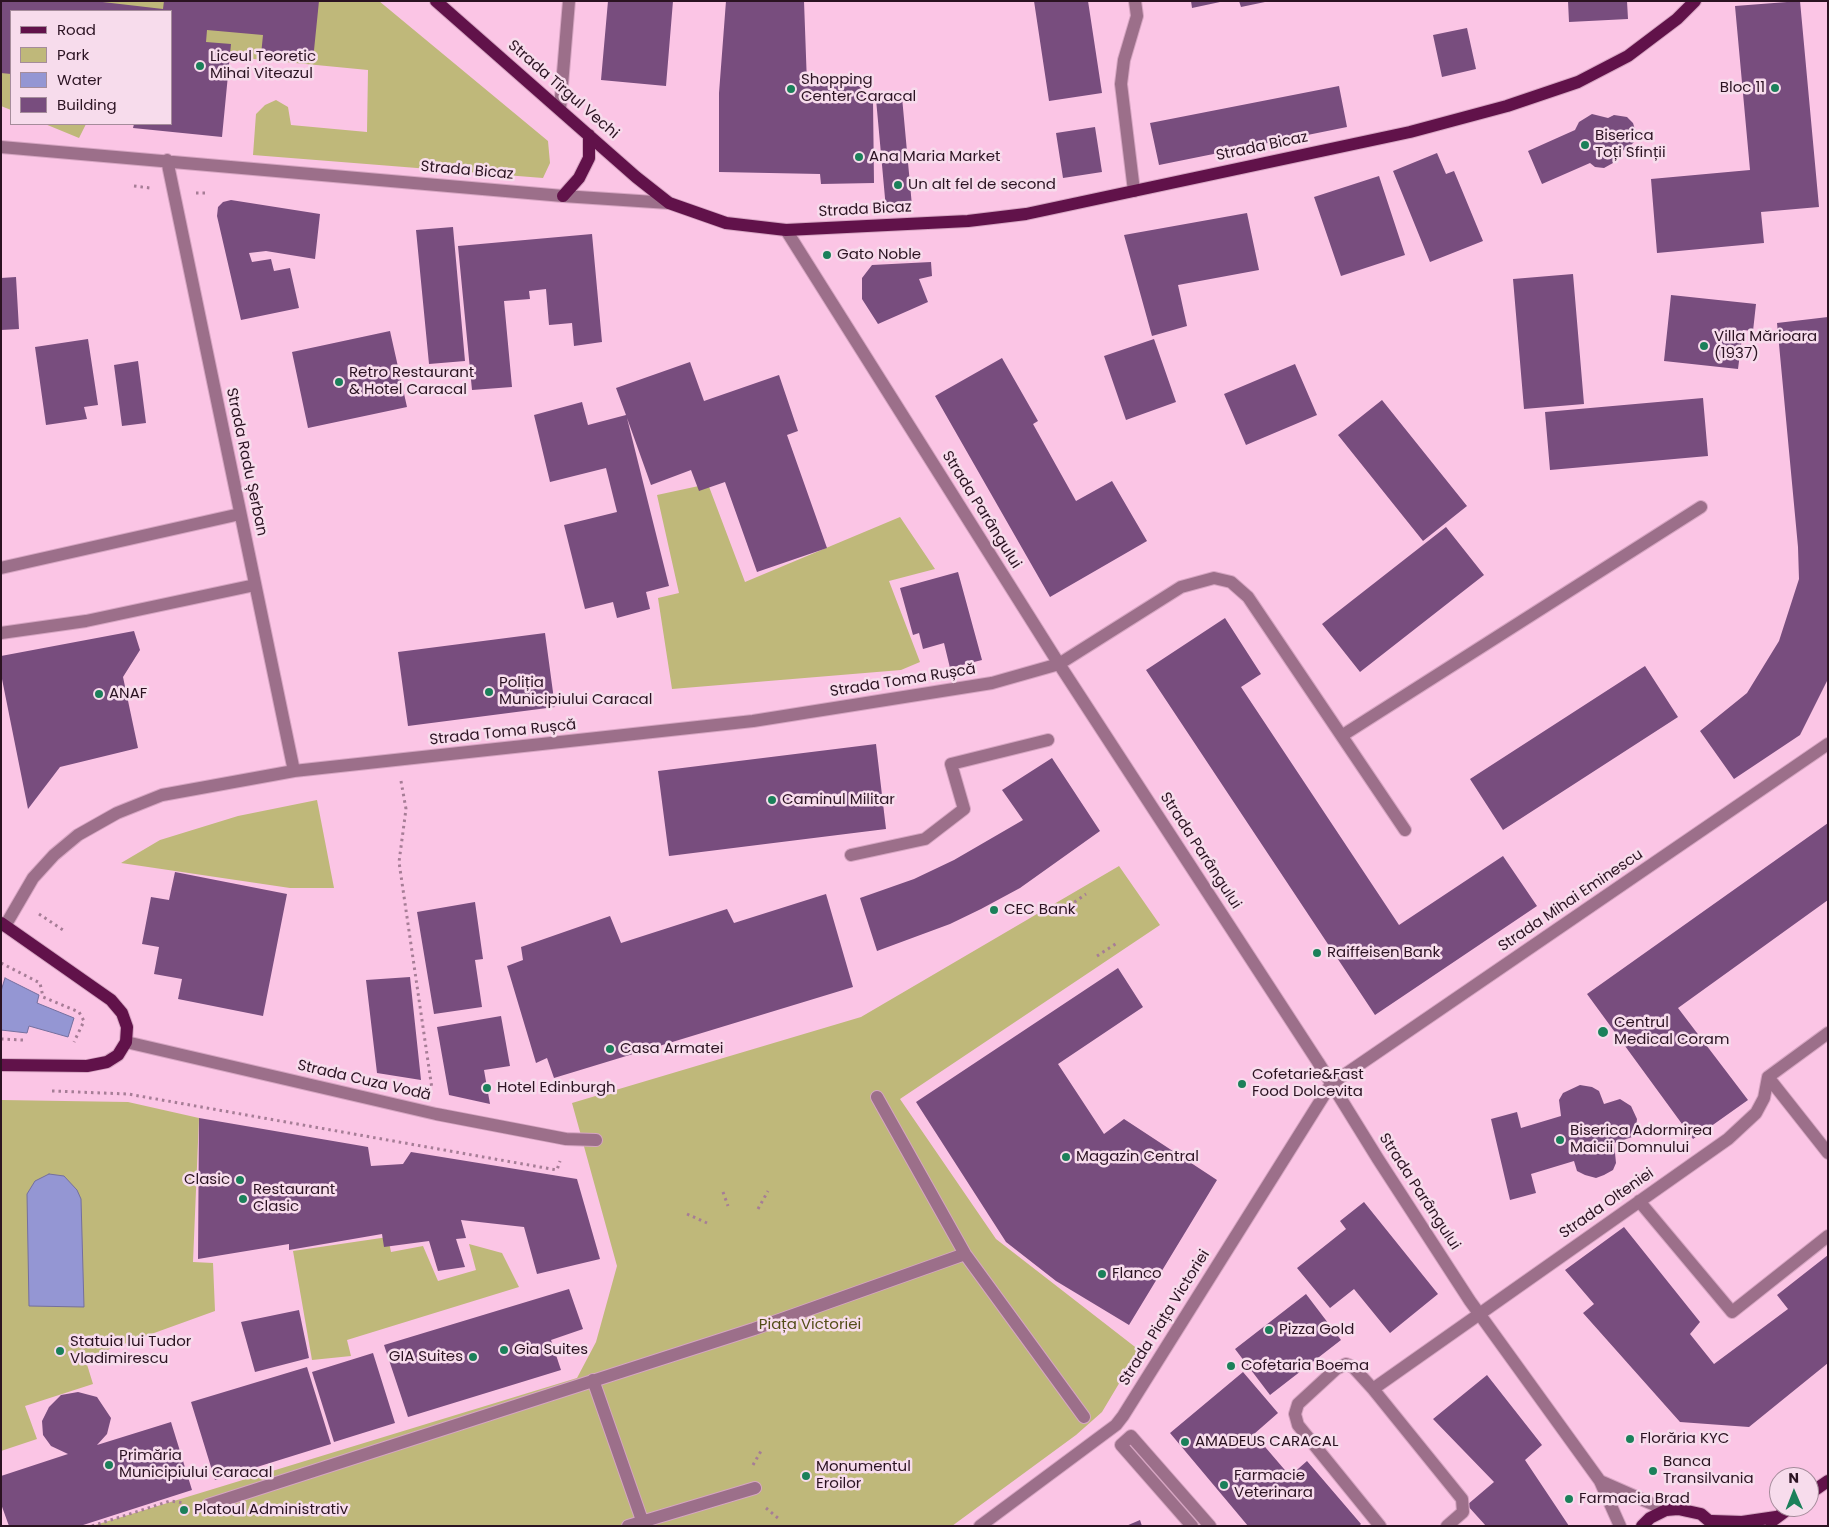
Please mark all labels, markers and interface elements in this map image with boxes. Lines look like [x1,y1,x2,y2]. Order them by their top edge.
legend [10,10,172,125]
text: Road [57,19,96,40]
street label: Strada Tîrgul Vechi [504,37,622,143]
text: Park [57,44,89,65]
place label: Liceul Teoretic Mihai Viteazul [210,48,316,83]
marker: Liceul Teoretic Mihai Viteazul [194,60,206,72]
text: Water [57,69,102,90]
place label: Shopping Center Caracal [801,71,916,106]
place label: Bloc 11 [1720,79,1765,97]
marker: Bloc 11 [1769,82,1781,94]
marker: Shopping Center Caracal [785,83,797,95]
text: Building [57,94,117,115]
place label: Biserica Toți Sfinții [1595,127,1666,162]
street label: Strada Bicaz [1215,129,1309,165]
marker: Biserica Toți Sfinții [1579,139,1591,151]
place label: Ana Maria Market [869,148,1000,166]
marker: Ana Maria Market [853,151,865,163]
street label: Strada Bicaz [420,158,514,184]
place label: Un alt fel de second [908,176,1056,194]
marker: Un alt fel de second [892,179,904,191]
street label: Strada Bicaz [818,199,912,221]
place label: Gato Noble [837,246,921,264]
marker: Gato Noble [821,249,833,261]
place label: Villa Mărioara (1937) [1714,328,1817,363]
marker: Villa Mărioara (1937) [1698,340,1710,352]
place label: Retro Restaurant & Hotel Caracal [349,364,474,399]
marker: Retro Restaurant & Hotel Caracal [333,376,345,388]
street label: Strada Radu Șerban [222,386,270,538]
street label: Strada Parângului [938,448,1024,572]
street label: Strada Toma Rușcă [829,661,977,701]
place label: Poliția Municipiului Caracal [499,674,652,709]
place label: ANAF [109,685,147,703]
marker: Poliția Municipiului Caracal [483,686,495,698]
marker: ANAF [93,688,105,700]
street label: Strada Toma Rușcă [429,716,577,750]
street label: Strada Parângului [1156,789,1244,913]
place label: Caminul Militar [782,791,895,809]
marker: Caminul Militar [766,794,778,806]
street label: Strada Mihai Eminescu [1495,846,1647,956]
place label: CEC Bank [1004,901,1076,919]
marker: CEC Bank [988,904,1000,916]
place label: Raiffeisen Bank [1327,944,1440,962]
marker: Raiffeisen Bank [1311,947,1323,959]
place label: Centrul Medical Coram [1614,1014,1729,1049]
marker: Centrul Medical Coram [1596,1025,1610,1039]
place label: Casa Armatei [620,1040,723,1058]
marker: Casa Armatei [604,1043,616,1055]
street label: Strada Cuza Vodă [295,1057,433,1105]
place label: Cofetarie&Fast Food Dolcevita [1252,1066,1364,1101]
marker: Cofetarie&Fast Food Dolcevita [1236,1078,1248,1090]
place label: Hotel Edinburgh [497,1079,616,1097]
marker: Hotel Edinburgh [481,1082,493,1094]
place label: Biserica Adormirea Maicii Domnului [1570,1122,1712,1157]
street label: Strada Parângului [1375,1130,1463,1254]
marker: Biserica Adormirea Maicii Domnului [1554,1134,1566,1146]
place label: Magazin Central [1076,1148,1199,1166]
marker: Magazin Central [1060,1151,1072,1163]
street label: Strada Olteniei [1556,1165,1658,1243]
place label: Clasic [184,1171,230,1189]
marker: Clasic [234,1174,246,1186]
place label: Restaurant Clasic [253,1181,335,1216]
marker: Restaurant Clasic [237,1193,249,1205]
street label: Strada Piața Victoriei [1116,1247,1214,1389]
place label: Flanco [1112,1265,1162,1283]
marker: Flanco [1096,1268,1108,1280]
park label: Piața Victoriei [759,1316,861,1334]
place label: Pizza Gold [1279,1321,1354,1339]
marker: Pizza Gold [1263,1324,1275,1336]
place label: Statuia lui Tudor Vladimirescu [70,1333,191,1368]
place label: Gia Suites [514,1341,588,1359]
marker: Gia Suites [498,1344,510,1356]
marker: Statuia lui Tudor Vladimirescu [54,1345,66,1357]
place label: GIA Suites [389,1348,463,1366]
marker: GIA Suites [467,1351,479,1363]
place label: Cofetaria Boema [1241,1357,1369,1375]
marker: Cofetaria Boema [1225,1360,1237,1372]
place label: Florăria KYC [1640,1430,1729,1448]
place label: AMADEUS CARACAL [1195,1433,1338,1451]
marker: Florăria KYC [1624,1433,1636,1445]
marker: AMADEUS CARACAL [1179,1436,1191,1448]
place label: Primăria Municipiului Caracal [119,1447,272,1482]
place label: Banca Transilvania [1663,1453,1754,1488]
place label: Monumentul Eroilor [816,1458,911,1493]
marker: Primăria Municipiului Caracal [103,1459,115,1471]
marker: Banca Transilvania [1647,1465,1659,1477]
place label: Farmacie Veterinara [1234,1467,1313,1502]
north arrow [1769,1467,1819,1517]
text: N [1788,1468,1799,1488]
marker: Monumentul Eroilor [800,1470,812,1482]
marker: Farmacie Veterinara [1218,1479,1230,1491]
place label: Farmacia Brad [1579,1490,1690,1508]
marker: Farmacia Brad [1563,1493,1575,1505]
place label: Platoul Administrativ [194,1501,348,1519]
marker: Platoul Administrativ [178,1504,190,1516]

